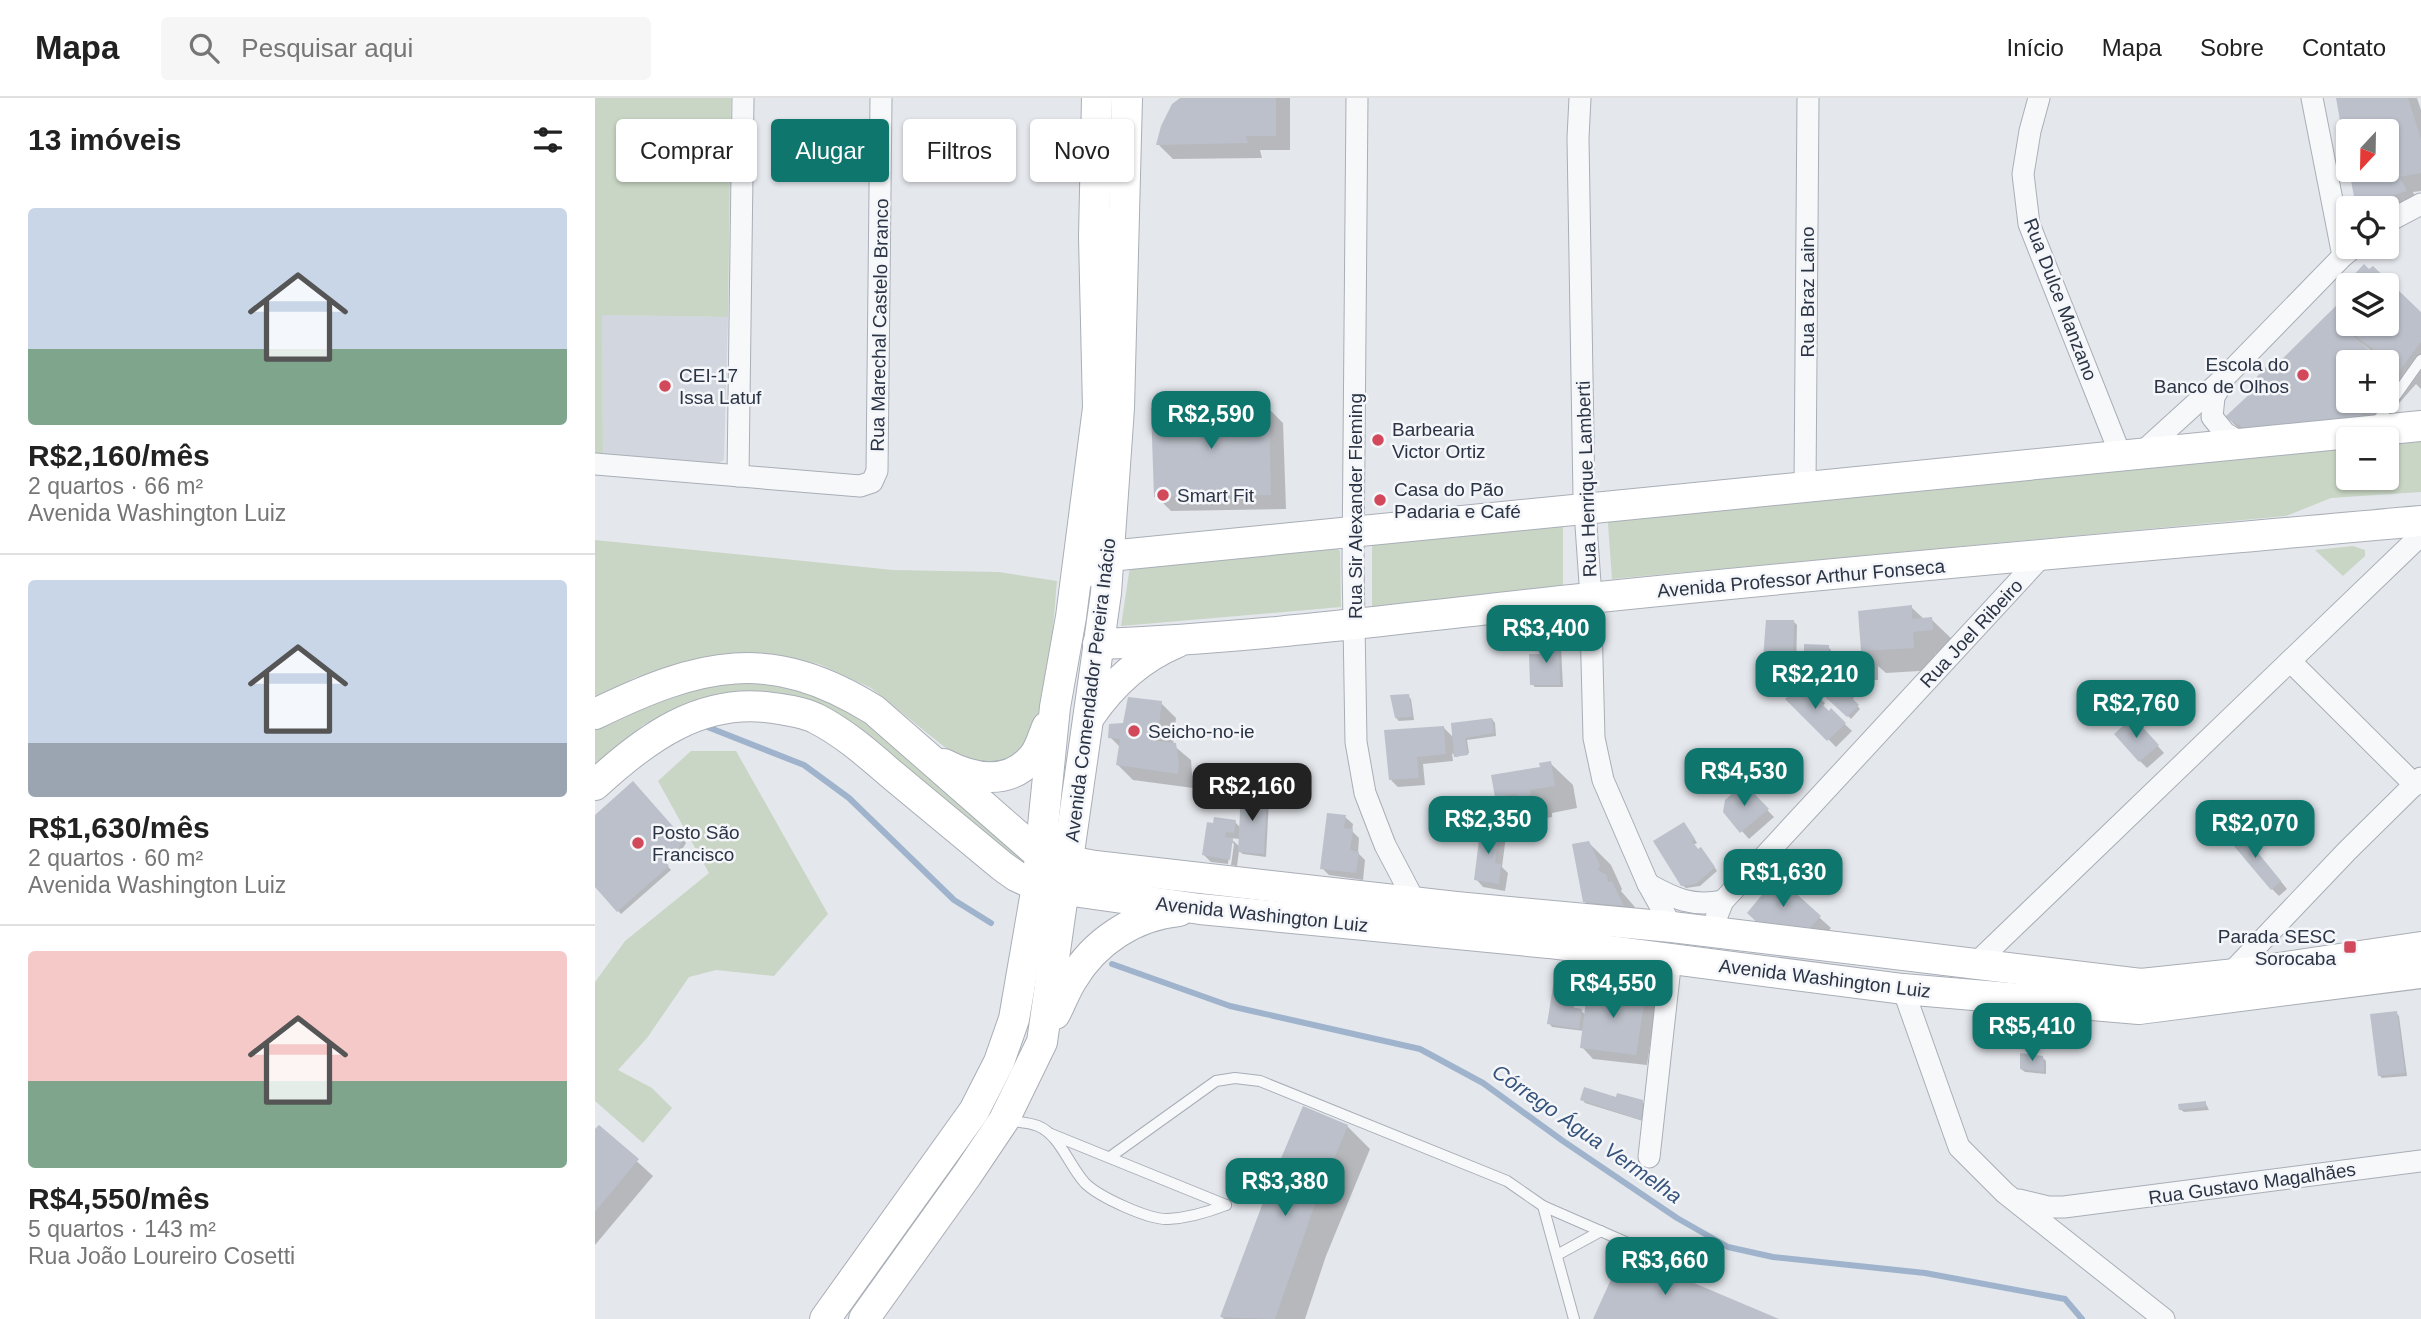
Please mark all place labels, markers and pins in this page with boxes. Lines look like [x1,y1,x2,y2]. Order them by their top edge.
place label: Escola do Banco de Olhos [2154,354,2289,397]
place label: CEI-17 Issa Latuf [679,365,762,408]
marker: Escola do Banco de Olhos [2295,367,2311,383]
marker: CEI-17 Issa Latuf [657,378,673,394]
pin: R$2,590 [1146,392,1276,451]
place label: Barbearia Victor Ortiz [1392,419,1486,462]
marker: Barbearia Victor Ortiz [1370,432,1386,448]
place label: Casa do Pão Padaria e Café [1394,479,1521,522]
place label: Smart Fit [1177,485,1255,506]
marker: Smart Fit [1155,487,1171,503]
marker: Casa do Pão Padaria e Café [1372,492,1388,508]
pin: R$3,400 [1481,606,1611,665]
pin: R$2,210 [1750,652,1880,711]
pin: R$2,760 [2071,680,2201,740]
place label: Seicho-no-ie [1148,721,1255,742]
marker: Seicho-no-ie [1126,723,1142,739]
pin: R$4,530 [1679,748,1809,808]
pin: R$2,160 [1187,764,1317,823]
pin: R$2,350 [1423,796,1553,856]
pin: R$2,070 [2190,800,2320,860]
place label: Posto São Francisco [652,822,740,865]
marker: Posto São Francisco [630,835,646,851]
pin: R$1,630 [1718,850,1848,909]
place label: Parada SESC Sorocaba [2218,926,2336,969]
marker: Parada SESC Sorocaba [2342,939,2358,955]
pin: R$4,550 [1548,960,1678,1020]
pin: R$5,410 [1967,1004,2097,1063]
pin: R$3,380 [1220,1158,1350,1218]
pin: R$3,660 [1600,1238,1730,1297]

